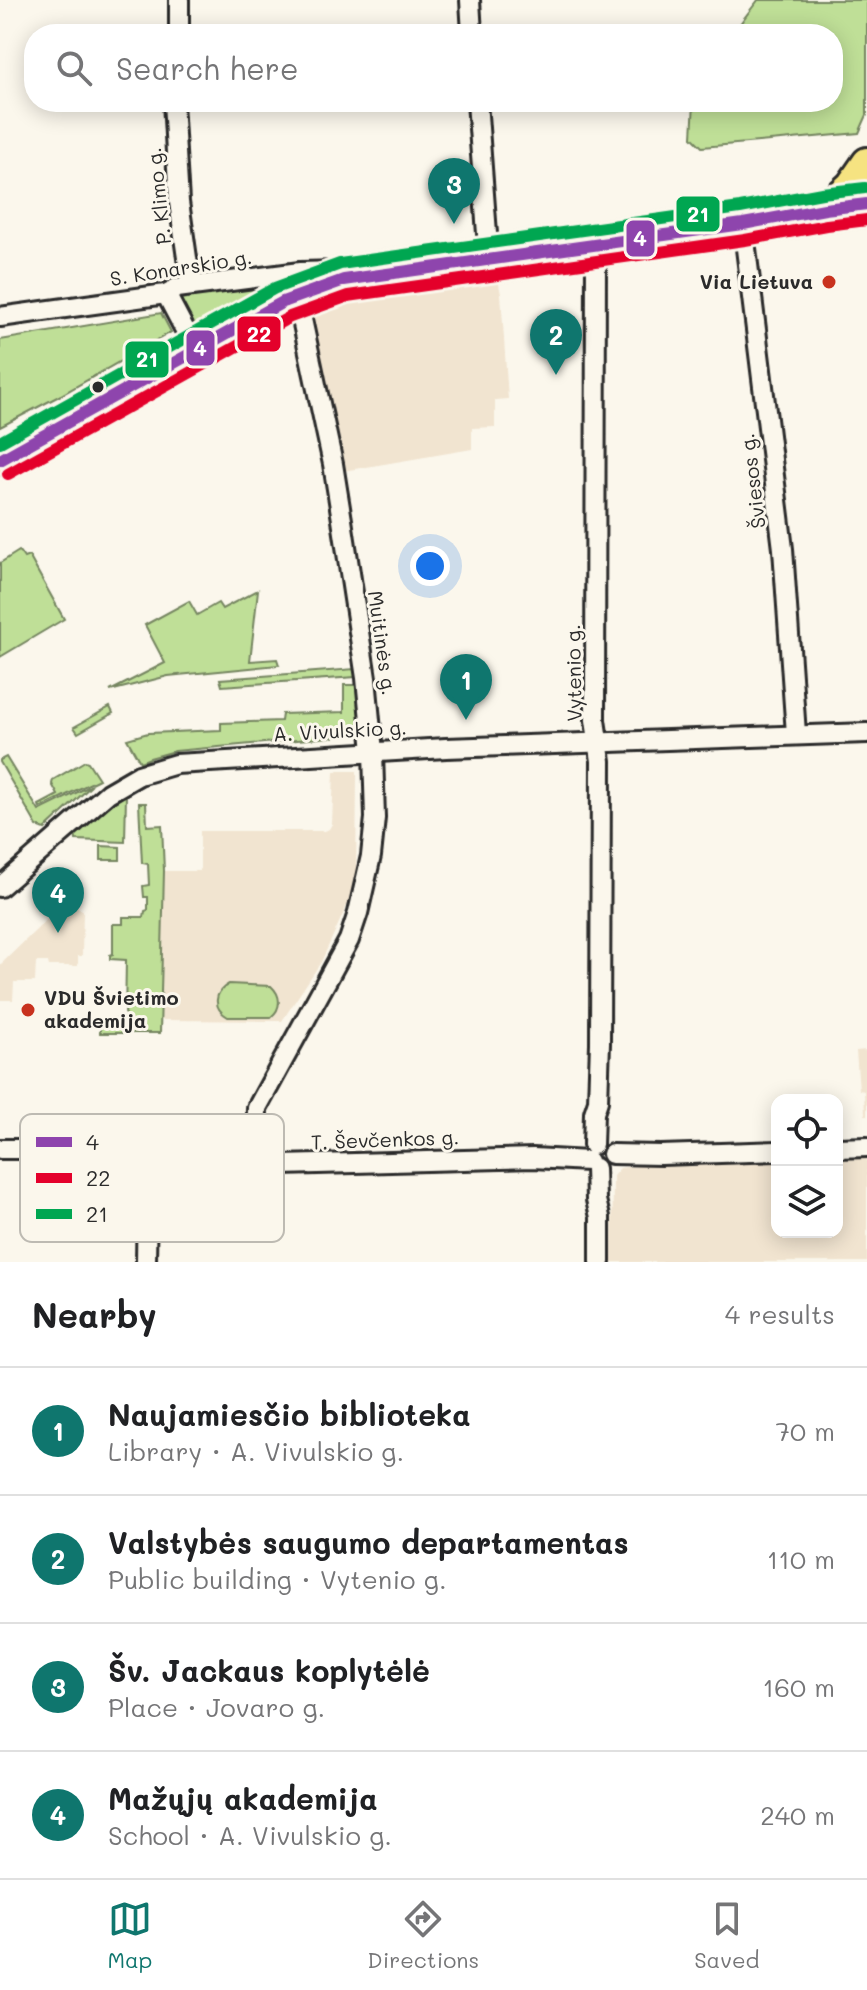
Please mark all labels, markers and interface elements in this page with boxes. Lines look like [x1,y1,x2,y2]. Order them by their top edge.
search box [24,24,843,112]
icon: search [52,46,96,90]
text: Search here [116,48,299,88]
street label: P. Klimo g. [140,146,176,246]
pin: 3 [428,158,480,224]
line badge: 21 [675,195,721,233]
text: 21 [687,199,709,228]
line badge: 4 [625,219,656,258]
text: 4 [633,223,647,252]
street label: S. Konarskio g. [108,243,254,291]
place label: Via Lietuva [700,268,813,294]
marker: Via Lietuva [820,273,838,291]
pin: 2 [530,309,582,375]
line badge: 22 [236,315,282,353]
text: 22 [247,319,271,348]
line badge: 4 [185,329,216,367]
text: 4 [193,333,207,362]
line badge: 21 [124,340,170,379]
text: 21 [136,344,158,373]
unlabelled marker [90,379,106,395]
street label: Šviesos g. [733,432,771,530]
your location [410,546,450,586]
street label: Muitinės g. [363,589,403,697]
street label: Vytenio g. [559,624,587,722]
pin: 1 [440,654,492,720]
street label: A. Vivulskio g. [272,714,407,746]
pin: 4 [32,867,84,933]
place label: VDU Švietimo akademija [44,984,179,1033]
marker: VDU Švietimo akademija [19,1001,37,1019]
map controls [771,1094,843,1238]
button: locate [771,1094,843,1166]
legend [20,1114,284,1242]
street label: T. Ševčenkos g. [310,1123,459,1155]
text: 4 [86,1127,99,1156]
text: 22 [86,1163,111,1192]
button: layers [771,1166,843,1238]
text: 21 [86,1199,108,1228]
text: Nearby [32,1292,157,1337]
text: 4 results [725,1297,835,1331]
text: Naujamiesčio biblioteka [108,1394,471,1434]
text: 1 [52,1414,64,1448]
text: 70 m [775,1414,835,1448]
text: Library · A. Vivulskio g. [108,1434,404,1468]
text: Valstybės saugumo departamentas [108,1522,629,1562]
text: 2 [51,1542,65,1576]
text: 110 m [767,1542,835,1576]
text: Public building · Vytenio g. [108,1562,447,1596]
text: Šv. Jackaus koplytėlė [108,1650,430,1690]
text: 3 [50,1670,66,1704]
text: 160 m [763,1670,835,1704]
text: Place · Jovaro g. [108,1690,325,1724]
text: Mažųjų akademija [108,1778,378,1818]
text: 4 [50,1798,66,1832]
text: 240 m [760,1798,835,1832]
text: School · A. Vivulskio g. [108,1818,392,1852]
tab: Map [108,1897,152,1974]
tab: Directions [367,1897,479,1974]
tab: Saved [694,1897,759,1974]

